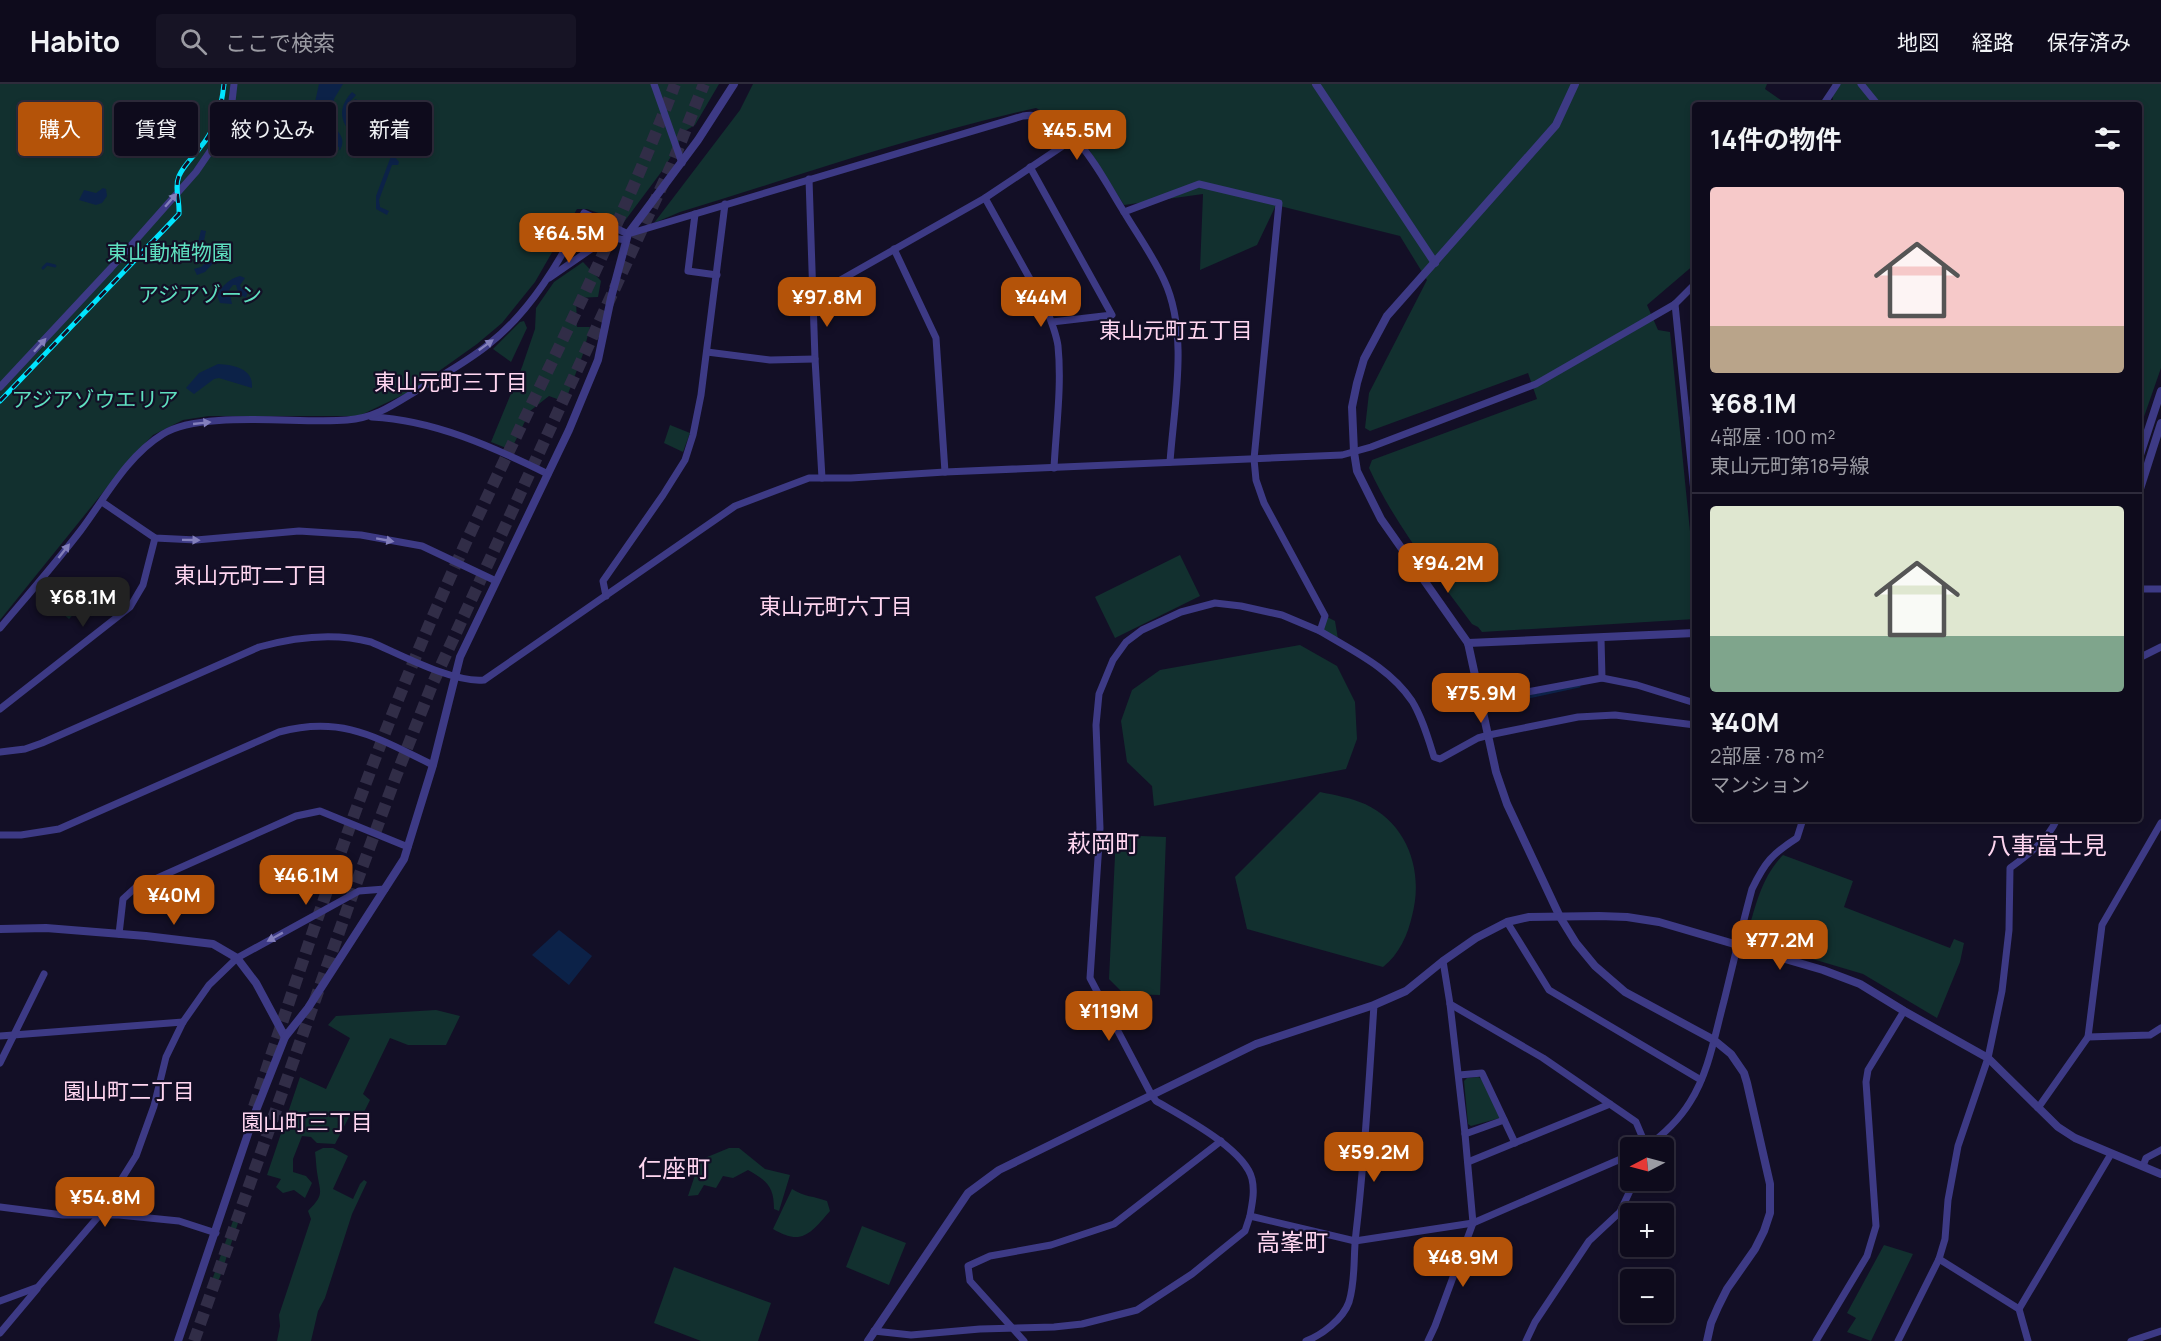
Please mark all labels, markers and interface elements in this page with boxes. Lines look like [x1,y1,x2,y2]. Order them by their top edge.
search box [156,14,576,68]
text: Habito [30,22,120,60]
icon: search [177,25,210,58]
text: ここで検索 [225,28,335,58]
text: 地図 [1897,28,1939,56]
text: 経路 [1972,28,2014,56]
text: 保存済み [2047,28,2131,56]
chip: 購入 [18,102,102,156]
chip: 賃貸 [114,102,198,156]
chip: 絞り込み [210,102,336,156]
chip: 新着 [348,102,432,156]
pin: ¥45.5M [1028,110,1126,161]
text: ¥45.5M [1042,116,1112,143]
text: 14件の物件 [1710,121,1841,157]
icon: filters [2091,122,2124,155]
one-way arrow [164,193,177,208]
pin: ¥64.5M [520,213,618,264]
text: ¥64.5M [533,219,605,246]
icon: home [1863,226,1971,334]
park label: 東山動植物園 [107,238,233,266]
pin: ¥97.8M [778,277,876,328]
pin: ¥44M [1005,277,1077,328]
park label: アジアゾーン [138,280,262,308]
text: ¥97.8M [792,283,862,310]
text: ¥44M [1015,283,1067,310]
district label: 東山元町五丁目 [1099,315,1253,345]
one-way arrow [33,338,47,352]
one-way arrow [479,340,494,352]
district label: 東山元町三丁目 [374,367,528,397]
park label: アジアゾウエリア [11,385,179,413]
text: ¥68.1M [1710,385,1796,421]
one-way arrow [193,419,212,428]
text: 4部屋 · 100 m² [1710,423,1835,450]
text: 東山元町第18号線 [1710,452,1869,479]
one-way arrow [182,535,201,545]
one-way arrow [376,536,395,545]
one-way arrow [58,543,71,559]
pin: ¥94.2M [1399,543,1497,594]
icon: home [1863,545,1971,653]
text: ¥94.2M [1412,549,1484,576]
district label: 東山元町二丁目 [174,560,328,590]
pin: ¥68.1M [34,577,132,628]
text: ¥68.1M [50,583,116,610]
district label: 東山元町六丁目 [759,591,913,621]
pin: ¥75.9M [1432,673,1530,724]
text: ¥75.9M [1446,679,1516,706]
text: ¥40M [1710,704,1779,740]
text: 2部屋 · 78 m² [1710,742,1825,769]
text: マンション [1710,771,1810,798]
district label: 萩岡町 [1067,826,1139,859]
district label: 八事富士見 [1987,828,2107,861]
pin: ¥46.1M [257,855,355,906]
text: ¥46.1M [274,861,338,888]
pin: ¥40M [138,875,210,926]
text: ¥40M [147,881,201,908]
pin: ¥77.2M [1731,920,1829,971]
text: ¥77.2M [1746,926,1814,953]
one-way arrow [267,931,284,941]
pin: ¥119M [1067,991,1151,1042]
text: ¥119M [1079,997,1139,1024]
district label: 園山町二丁目 [63,1076,195,1106]
district label: 園山町三丁目 [241,1107,373,1137]
pin: ¥59.2M [1325,1132,1423,1183]
north arrow [1620,1137,1674,1191]
map controls [1620,1137,1674,1323]
text: ¥59.2M [1338,1138,1410,1165]
district label: 仁座町 [638,1151,710,1184]
pin: ¥54.8M [56,1177,154,1228]
text: ¥54.8M [69,1183,141,1210]
button: + [1620,1203,1674,1257]
district label: 高峯町 [1256,1225,1328,1258]
pin: ¥48.9M [1414,1237,1512,1288]
text: ¥48.9M [1428,1243,1498,1270]
button: − [1620,1269,1674,1323]

